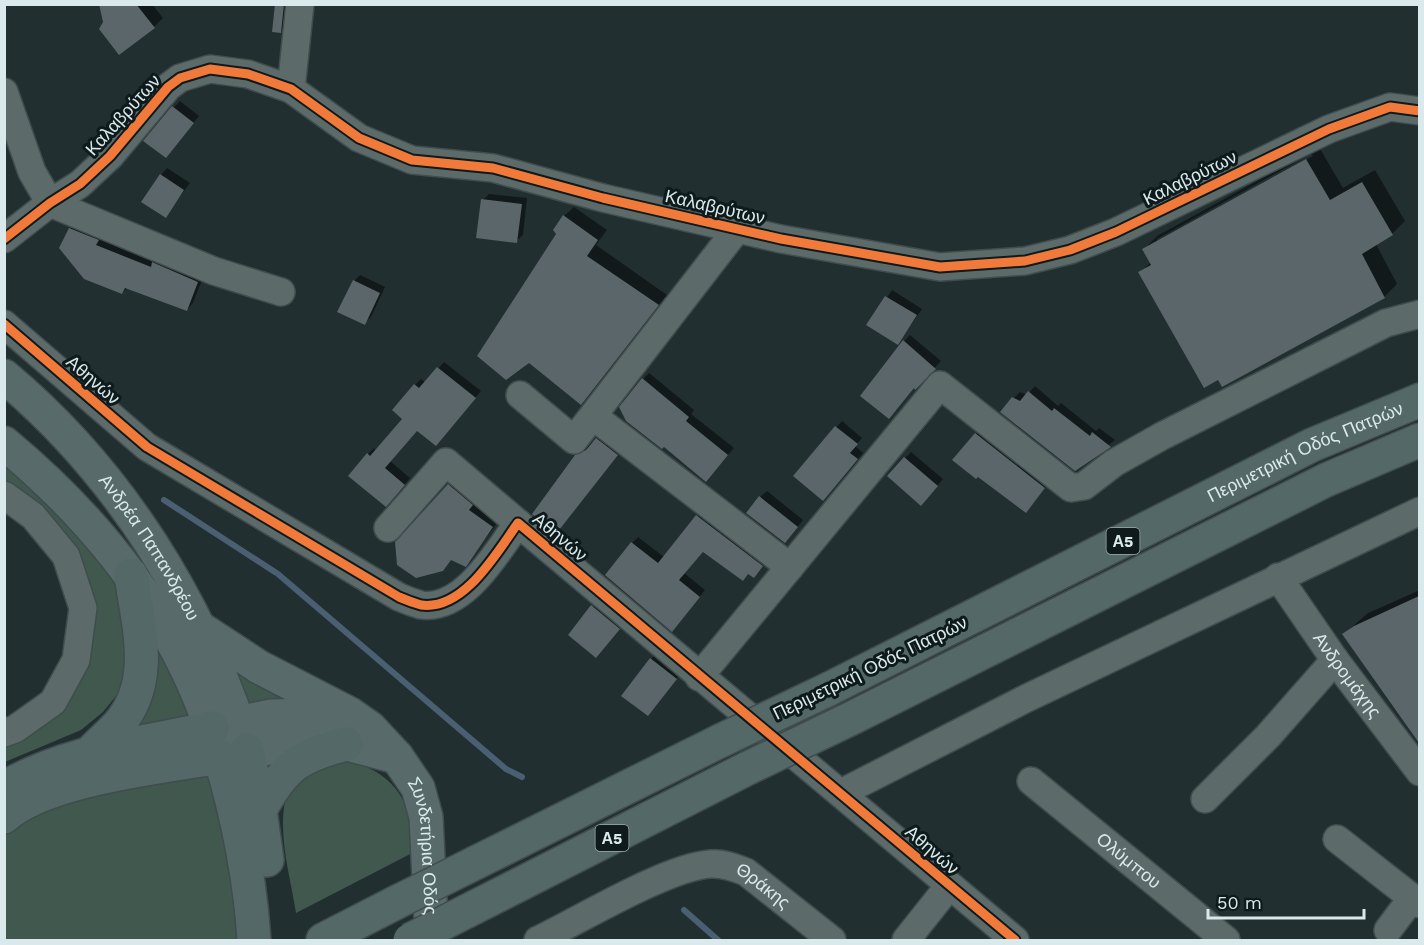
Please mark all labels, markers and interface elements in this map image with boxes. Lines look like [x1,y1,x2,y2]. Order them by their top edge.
street label: Καλαβρύτων [81,70,164,159]
street label: Καλαβρύτων [1139,146,1240,209]
street label: Καλαβρύτων [663,185,767,228]
street label: Αθηνών [62,351,124,409]
street label: Περιμετρική Οδός Πατρών [1203,397,1406,506]
street label: Ανδρέα Παπανδρέου [95,470,204,624]
street label: Αθηνών [529,508,592,565]
road number: Α5 [1106,528,1140,554]
street label: Περιμετρική Οδός Πατρών [769,611,970,724]
street label: Ανδρομάχης [1309,628,1386,722]
street label: Συνδετήρια Οδός [404,773,442,916]
street label: Αθηνών [901,821,963,879]
road number: Α5 [596,825,628,851]
street label: Ολύμπου [1093,828,1165,893]
street label: Θράκης [734,858,795,913]
scale bar [1208,882,1364,920]
text: 50 m [1217,892,1262,913]

